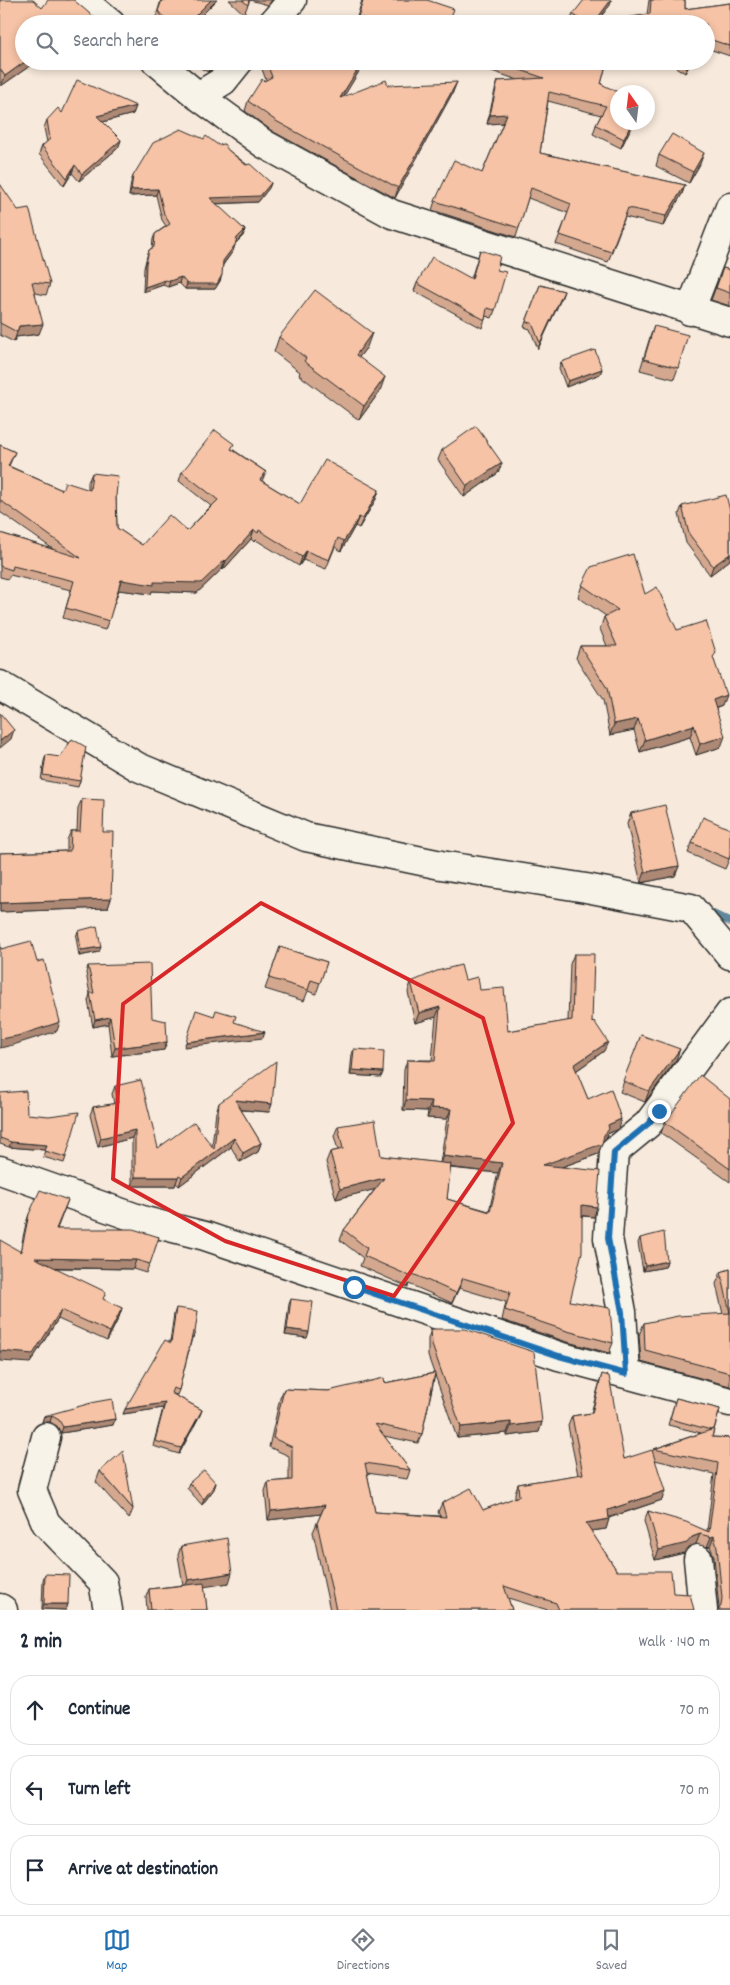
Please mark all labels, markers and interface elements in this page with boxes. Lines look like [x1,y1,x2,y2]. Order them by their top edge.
search box [15,15,715,70]
icon: search [33,29,61,57]
text: Search here [73,29,159,56]
north arrow [610,85,655,130]
route end [648,1100,671,1123]
route start [343,1276,366,1299]
text: 2 min [20,1628,62,1658]
text: Walk · 140 m [638,1631,710,1654]
icon: ahead [21,1696,49,1724]
text: Continue [68,1697,130,1724]
text: 70 m [679,1699,709,1722]
icon: left [21,1776,49,1804]
text: Turn left [68,1777,131,1804]
text: 70 m [679,1779,709,1802]
icon: arrive [21,1856,49,1884]
text: Arrive at destination [68,1857,218,1884]
tab: Map [103,1926,131,1976]
tab: Directions [337,1926,390,1976]
tab: Saved [596,1926,627,1976]

